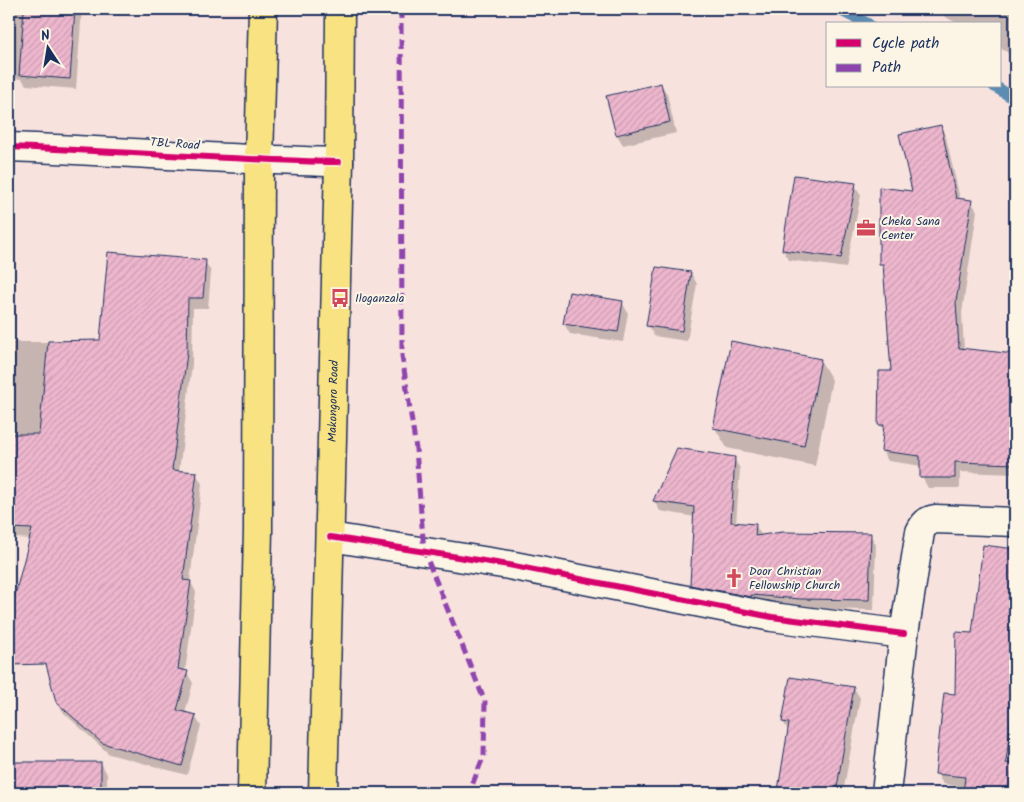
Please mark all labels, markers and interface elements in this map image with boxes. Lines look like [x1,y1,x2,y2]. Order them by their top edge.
north arrow [22,22,72,72]
legend [826,22,1002,88]
text: N [39,25,52,48]
text: Cycle path [872,32,939,56]
text: Path [872,56,901,80]
street label: TBL Road [150,133,201,155]
place label: Cheka Sana Center [881,212,940,245]
office icon: Cheka Sana Center [855,217,877,239]
bus stop icon: Iloganzala [329,287,351,309]
place label: Iloganzala [355,289,405,308]
street label: Makongoro Road [322,359,343,442]
place label: Door Christian Fellowship Church [749,562,840,595]
church icon: Door Christian Fellowship Church [723,567,745,589]

